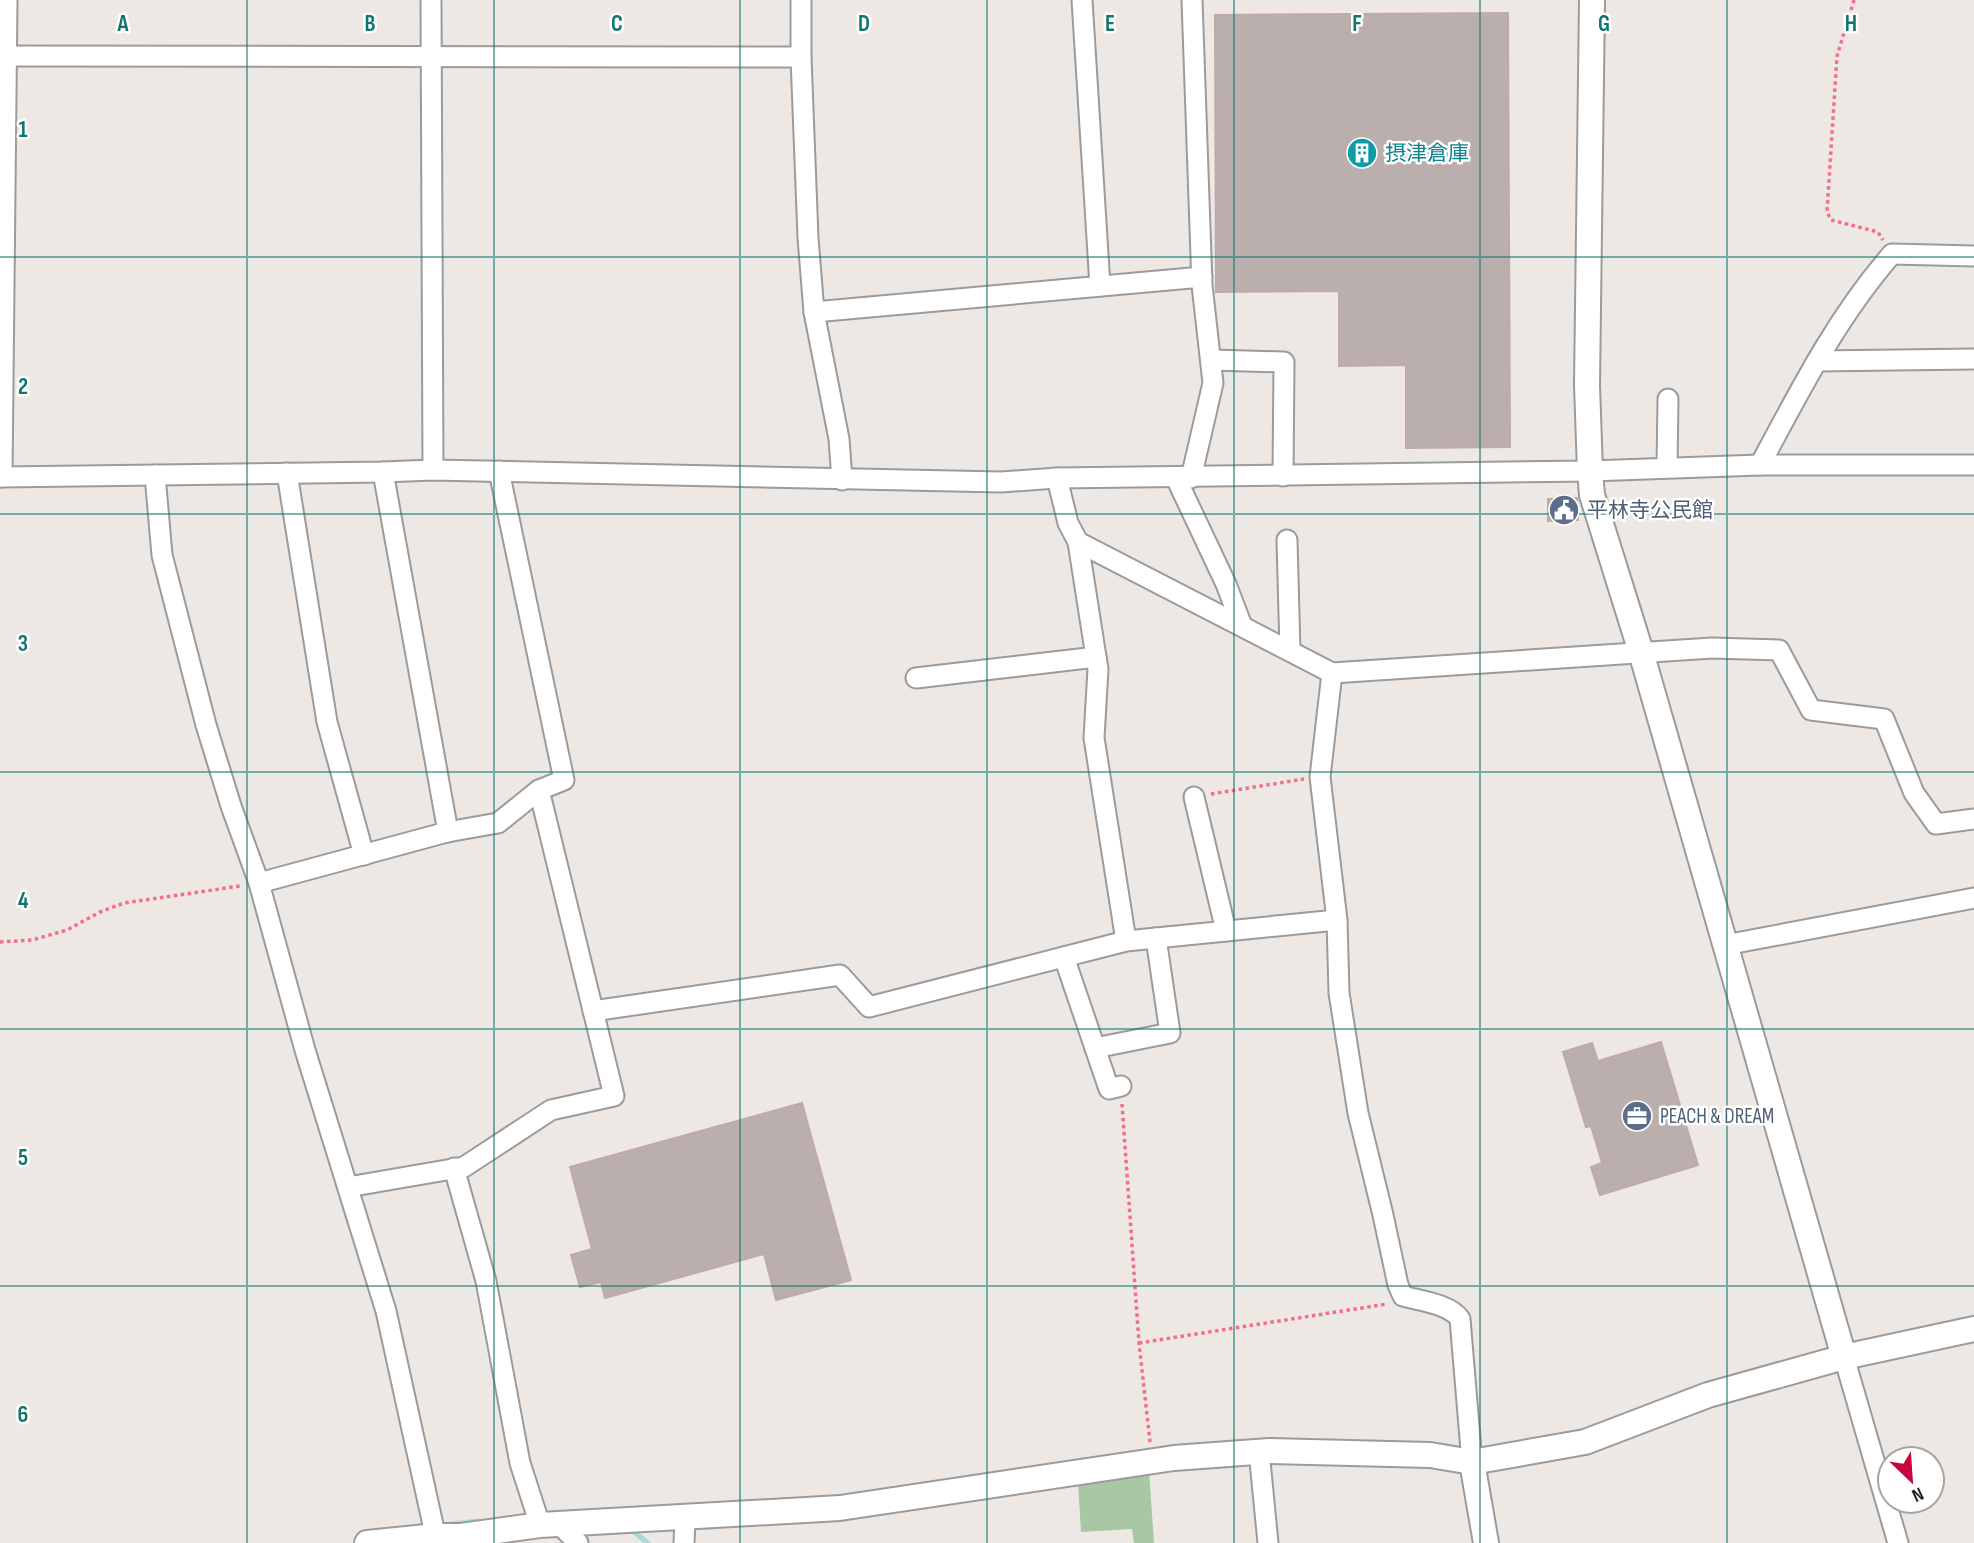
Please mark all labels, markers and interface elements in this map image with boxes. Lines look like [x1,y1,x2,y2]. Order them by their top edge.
text: A [117,10,130,38]
text: B [365,10,376,38]
text: C [611,10,623,38]
text: D [858,10,870,38]
text: E [1105,10,1115,38]
text: F [1352,10,1362,38]
text: G [1598,10,1610,38]
text: H [1845,10,1857,38]
text: 1 [18,116,28,144]
building icon: 摂津倉庫 [1345,136,1379,170]
place label: 摂津倉庫 [1385,141,1469,166]
text: 2 [18,373,28,401]
public building icon: 平林寺公民館 [1547,493,1581,527]
place label: 平林寺公民館 [1587,498,1713,523]
text: 3 [18,630,28,658]
text: 4 [18,887,29,915]
office icon: PEACH & DREAM [1620,1099,1654,1133]
place label: PEACH & DREAM [1660,1104,1774,1129]
text: 5 [18,1144,28,1172]
text: 6 [18,1401,28,1429]
north arrow [1876,1445,1946,1515]
text: N [1908,1481,1927,1507]

